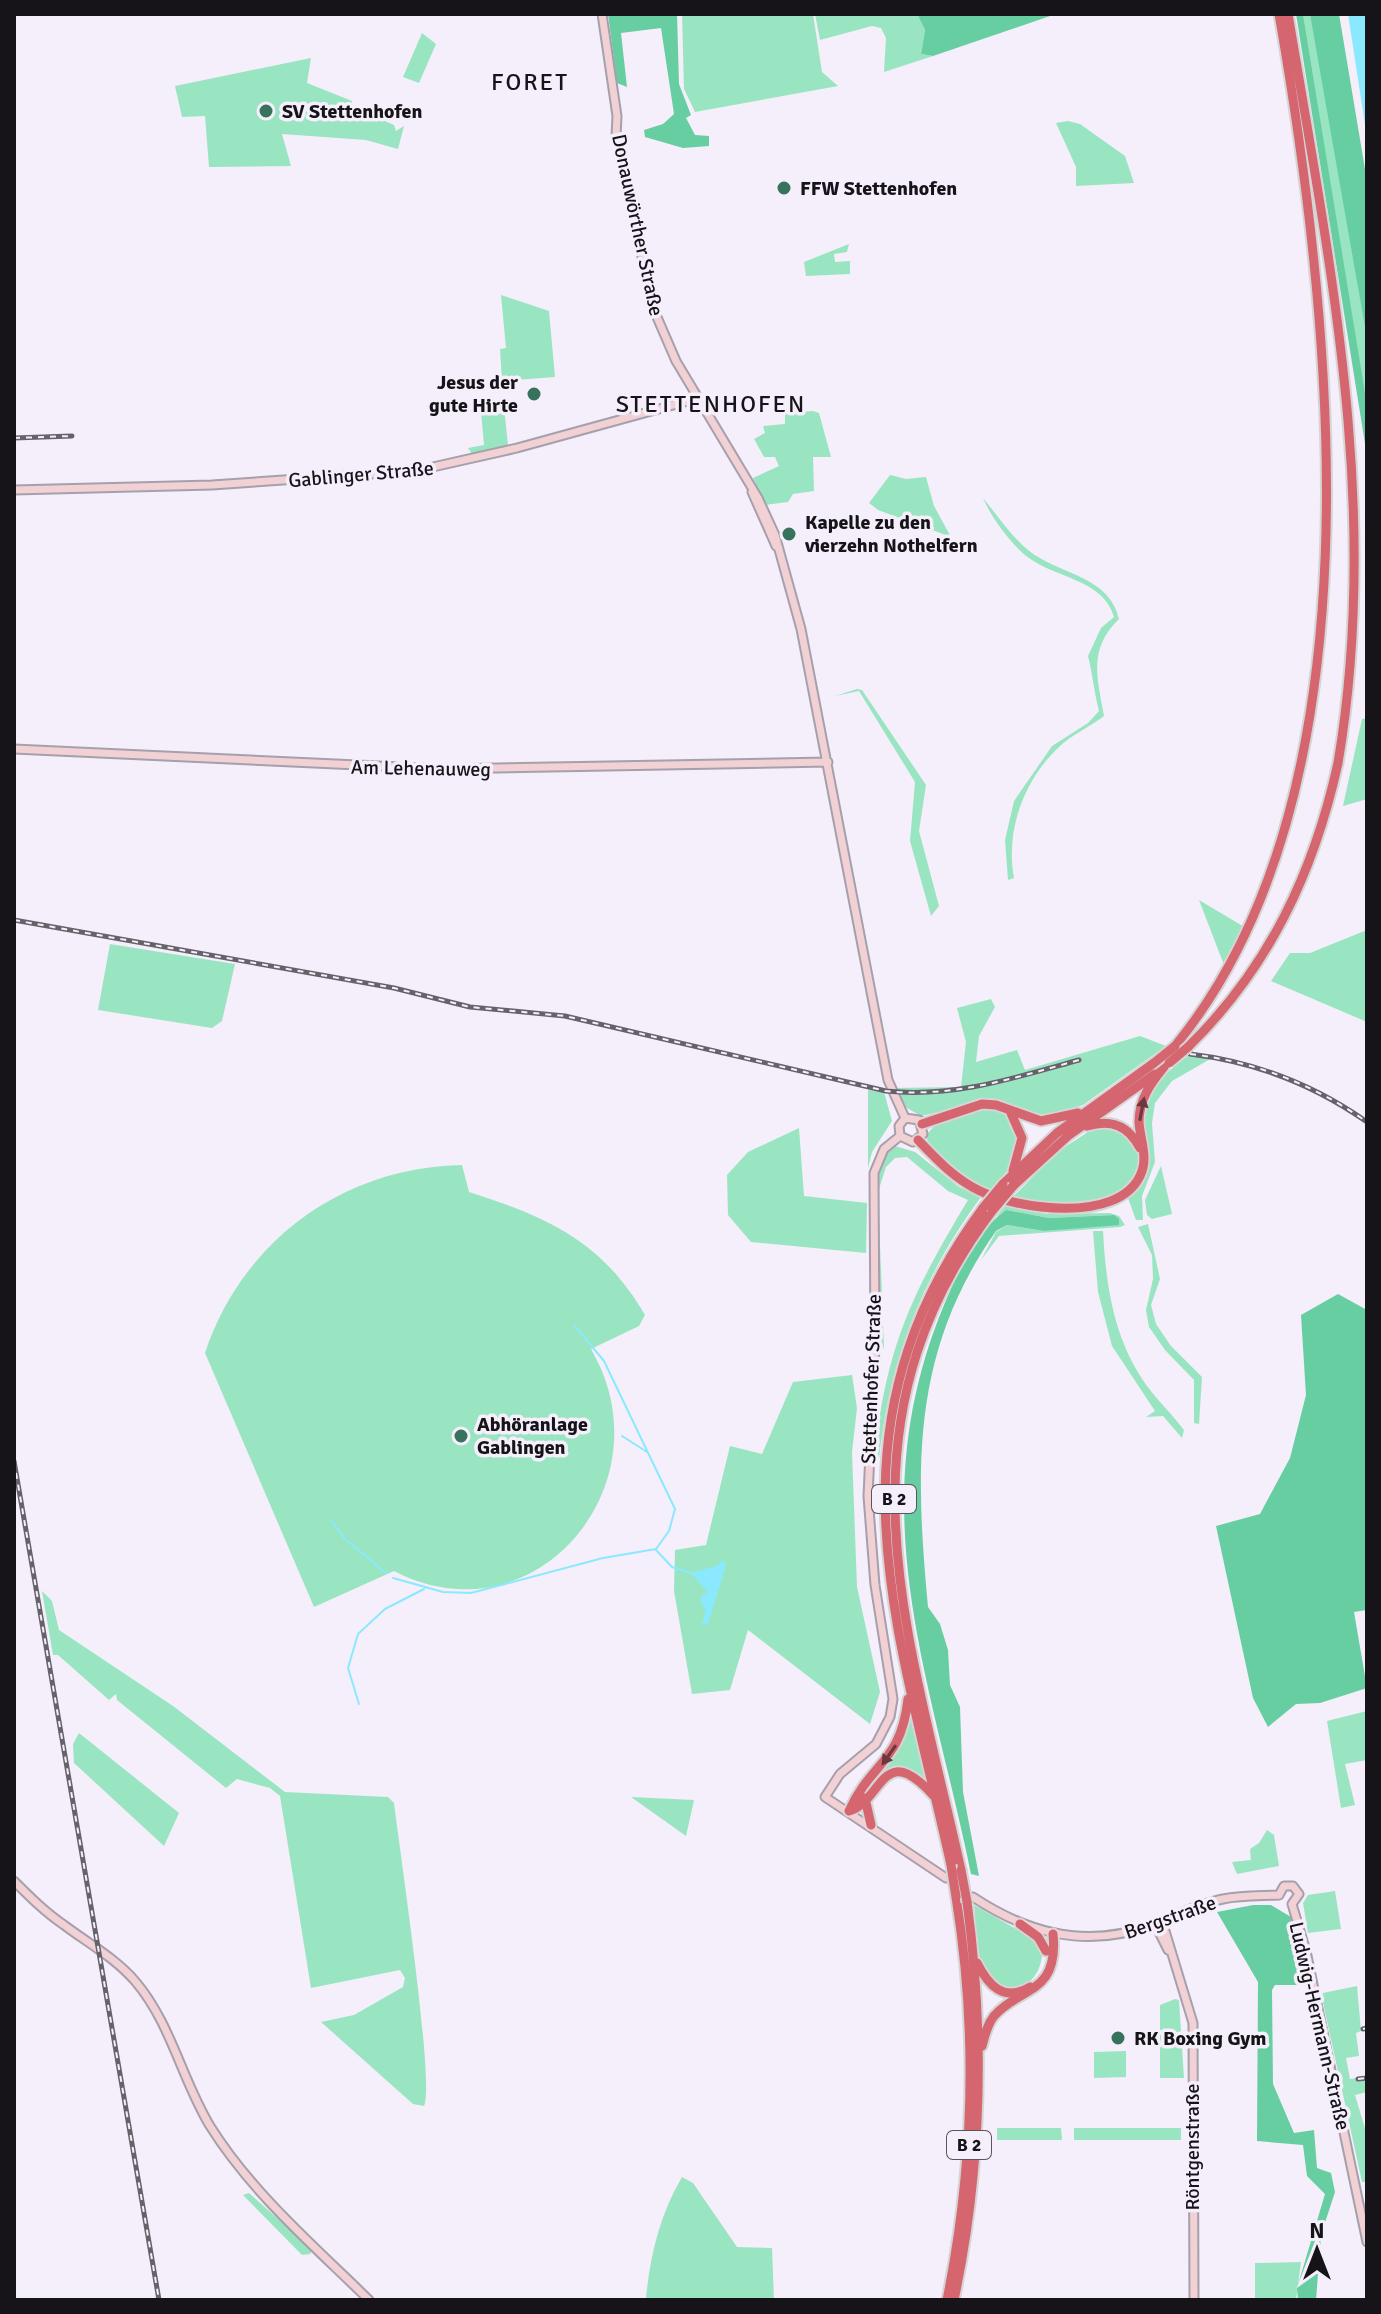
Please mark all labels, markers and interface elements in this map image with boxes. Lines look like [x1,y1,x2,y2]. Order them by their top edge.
district label: FORET [491,67,569,97]
place label: SV Stettenhofen [282,99,423,124]
marker: SV Stettenhofen [257,102,275,120]
street label: Donauwörther Straße [606,132,669,318]
place label: FFW Stettenhofen [800,176,957,201]
marker: FFW Stettenhofen [775,179,793,197]
place label: Jesus der gute Hirte [429,370,518,418]
marker: Jesus der gute Hirte [525,385,543,403]
district label: STETTENHOFEN [616,389,806,419]
street label: Gablinger Straße [287,456,435,493]
place label: Kapelle zu den vierzehn Nothelfern [804,510,978,558]
marker: Kapelle zu den vierzehn Nothelfern [780,525,798,543]
street label: Am Lehenauweg [351,755,491,782]
one-way arrow [1136,1096,1149,1121]
street label: Stettenhofer Straße [856,1294,887,1464]
place label: Abhöranlage Gablingen [477,1412,588,1460]
marker: Abhöranlage Gablingen [452,1427,470,1445]
road number: B 2 [872,1485,916,1513]
one-way arrow [882,1745,897,1766]
street label: Bergstraße [1121,1890,1219,1945]
street label: Ludwig-Hermann-Straße [1283,1920,1356,2133]
place label: RK Boxing Gym [1134,2026,1266,2051]
marker: RK Boxing Gym [1109,2029,1127,2047]
street label: Röntgenstraße [1180,2083,1205,2211]
road number: B 2 [947,2131,991,2159]
north arrow [1277,2210,1357,2290]
text: N [1309,2217,1325,2244]

